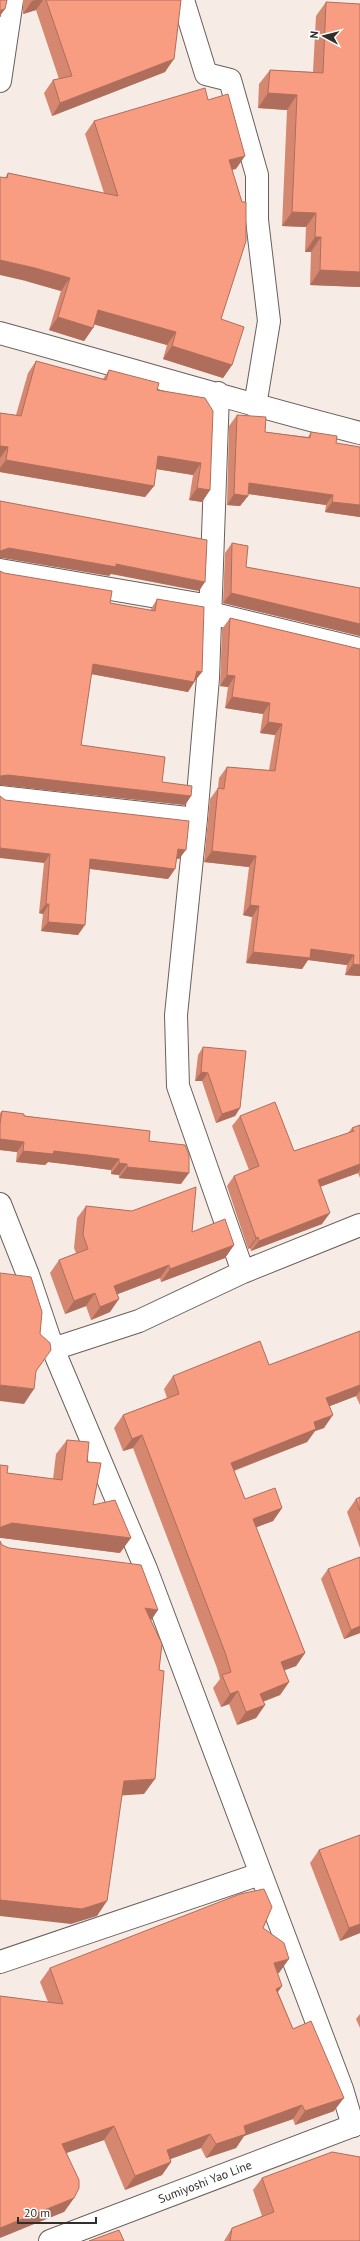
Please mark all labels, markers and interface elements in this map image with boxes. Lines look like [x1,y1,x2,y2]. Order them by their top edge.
north arrow [304,16,344,56]
text: N [307,30,321,39]
street label: Sumiyoshi Yao Line [156,2157,254,2206]
scale bar [18,2199,96,2225]
text: 20 m [24,2205,50,2220]

